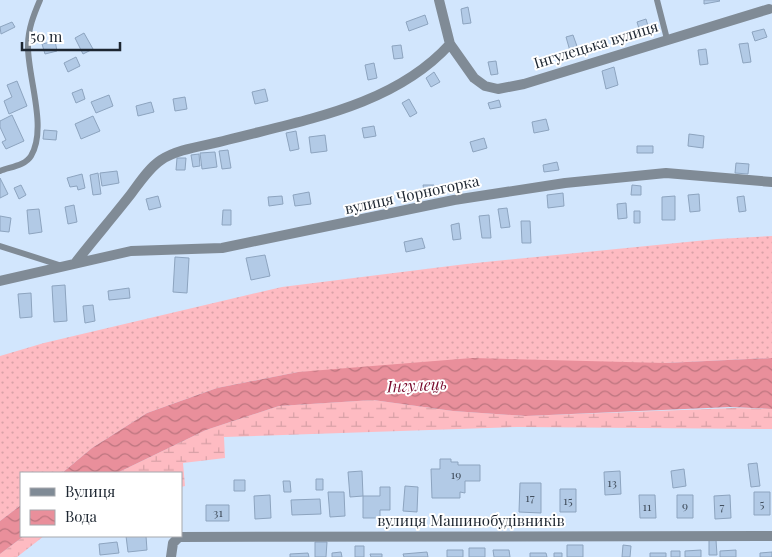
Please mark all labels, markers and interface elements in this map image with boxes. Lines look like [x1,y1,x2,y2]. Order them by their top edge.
street label: Інгулецька вулиця [531,16,660,72]
scale bar [22,20,120,52]
text: 50 m [30,26,63,46]
street label: вулиця Чорногорка [343,170,481,218]
water label: Інгулець [385,372,448,397]
house number: 19 [451,466,461,482]
legend [20,472,182,537]
house number: 13 [607,474,617,490]
text: Вулиця [65,481,115,501]
house number: 17 [525,489,535,505]
house number: 15 [563,492,573,508]
house number: 5 [760,495,765,511]
house number: 9 [682,497,688,513]
house number: 11 [643,498,652,514]
house number: 7 [720,498,725,514]
house number: 31 [213,504,223,520]
text: Вода [65,506,98,526]
street label: вулиця Машинобудівників [377,510,565,530]

